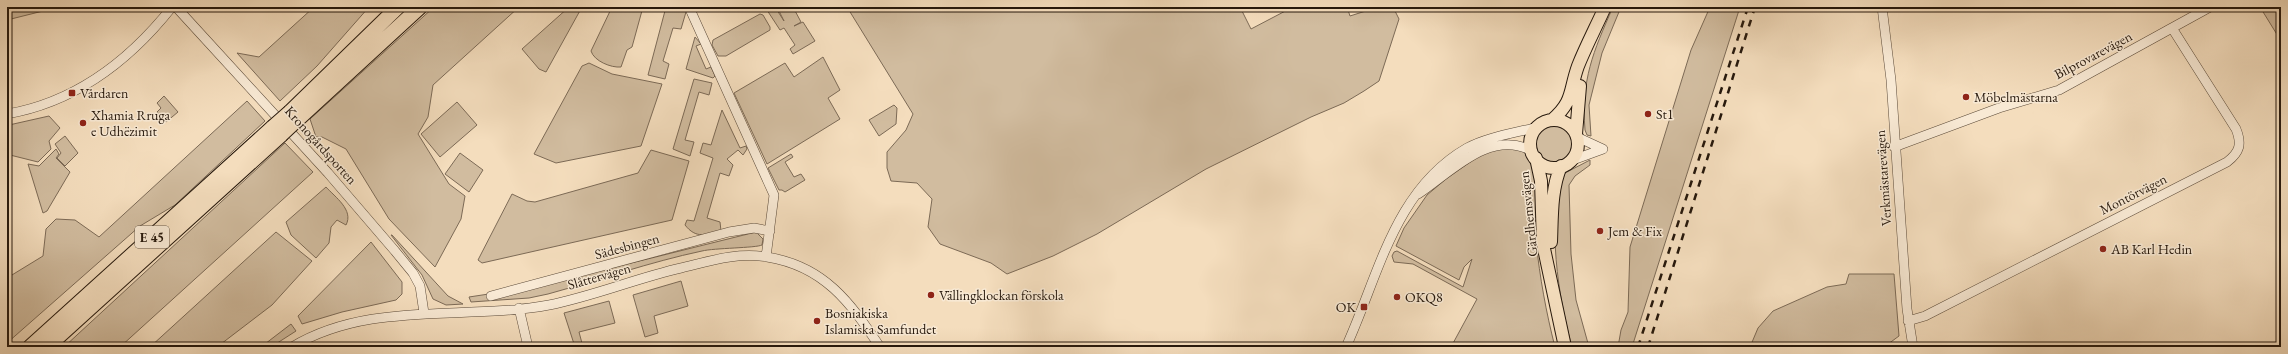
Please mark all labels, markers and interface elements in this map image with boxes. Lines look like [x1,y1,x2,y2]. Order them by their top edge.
street label: Bilprovarevägen [2051,27,2136,83]
place label: Vårdaren [80,84,129,102]
marker: Vårdaren [67,88,77,98]
place label: Möbelmästarna [1974,88,2058,106]
marker: Möbelmästarna [1961,92,1971,102]
street label: Kronogårdsporten [281,102,361,188]
place label: St1 [1656,105,1674,123]
place label: Xhamia Rruga e Udhëzimit [90,106,171,140]
marker: St1 [1643,109,1653,119]
marker: Xhamia Rruga e Udhëzimit [78,118,88,128]
street label: Verkmästarevägen [1871,129,1895,227]
street label: Montörvägen [2096,169,2170,219]
street label: Gärdhemsvägen [1514,170,1541,258]
place label: Jem & Fix [1607,222,1662,240]
road number: E 45 [135,226,169,248]
marker: Jem & Fix [1595,226,1605,236]
street label: Sädesbingen [593,229,662,263]
place label: AB Karl Hedin [2110,240,2193,258]
marker: AB Karl Hedin [2098,244,2108,254]
street label: Slåttervägen [565,258,633,294]
place label: Vällingklockan förskola [939,286,1064,304]
place label: OKQ8 [1405,288,1443,306]
marker: Vällingklockan förskola [926,290,936,300]
marker: OKQ8 [1392,292,1402,302]
place label: OK [1336,298,1356,316]
marker: OK [1359,302,1369,312]
place label: Bosniakiska Islamiska Samfundet [825,304,937,338]
marker: Bosniakiska Islamiska Samfundet [812,316,822,326]

